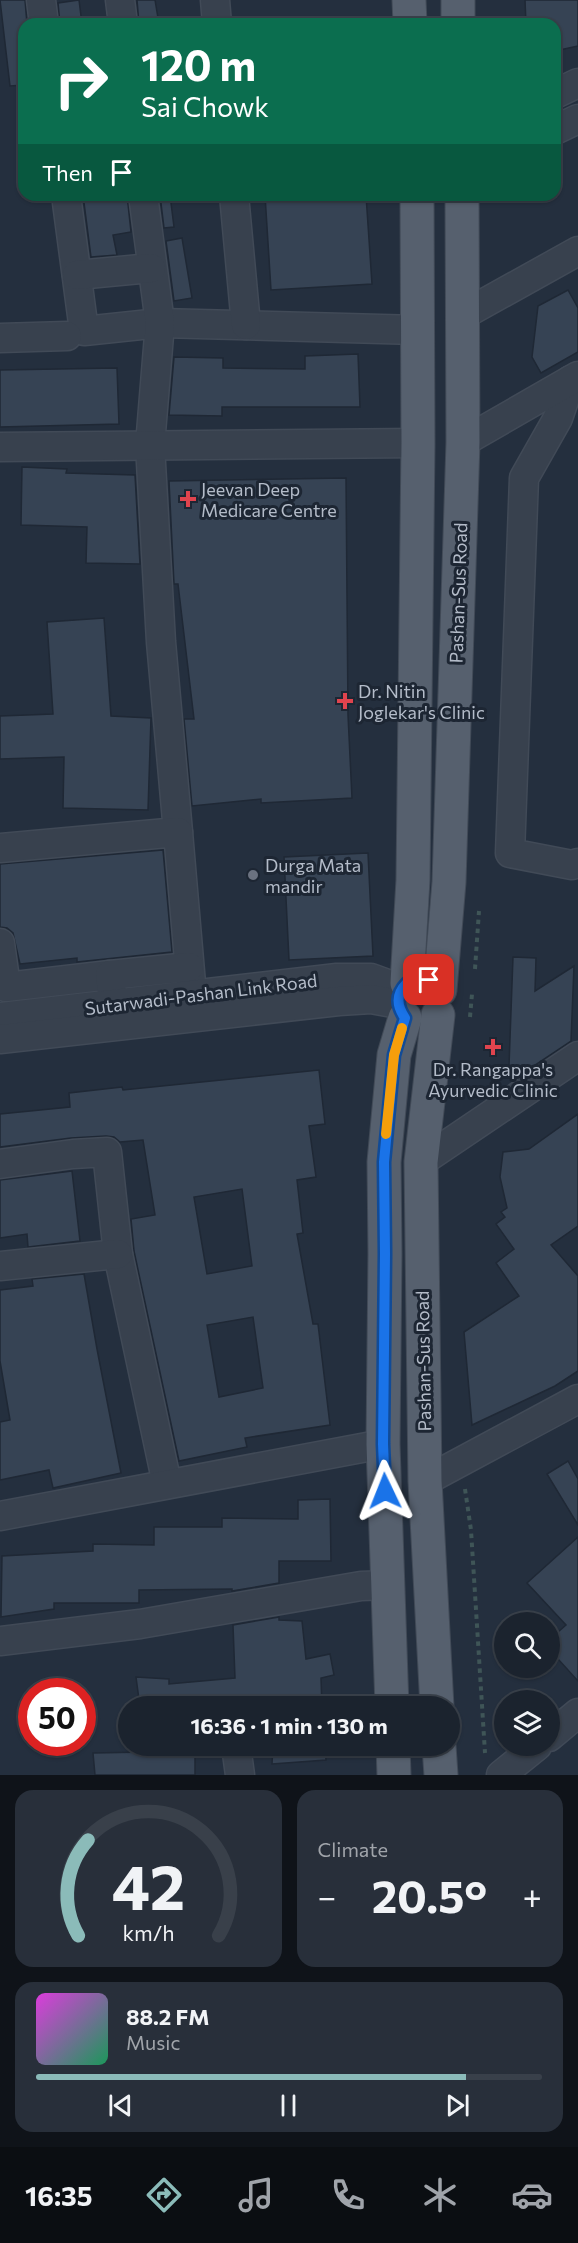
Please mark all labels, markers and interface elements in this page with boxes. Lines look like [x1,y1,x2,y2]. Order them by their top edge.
text: 120 m [141,38,256,90]
icon: right [42,42,120,120]
text: Sai Chowk [141,90,269,123]
icon: arrive [105,156,138,189]
text: Then [42,159,93,186]
place label: Jeevan Deep Medicare Centre [201,478,337,521]
marker: Jeevan Deep Medicare Centre [179,490,197,508]
street label: Pashan-Sus Road [445,522,471,664]
place label: Dr. Nitin Joglekar's Clinic [358,680,485,723]
marker: Dr. Nitin Joglekar's Clinic [336,692,354,710]
place label: Durga Mata mandir [265,854,361,897]
marker: Durga Mata mandir [246,868,260,882]
pin [403,954,454,1005]
icon: arrive [412,963,445,996]
street label: Sutarwadi-Pashan Link Road [84,969,318,1019]
marker: Dr. Rangappa's Ayurvedic Clinic [484,1038,502,1056]
place label: Dr. Rangappa's Ayurvedic Clinic [428,1058,558,1101]
street label: Pashan-Sus Road [411,1290,435,1432]
position arrow [353,1459,417,1523]
map controls [494,1612,560,1756]
button: search [494,1612,560,1678]
speed limit sign: 50 [18,1678,96,1756]
button: layers [494,1690,560,1756]
text: 16:36 · 1 min · 130 m [190,1712,388,1739]
text: Climate [318,1837,388,1861]
text: 42 [112,1847,185,1923]
text: 20.5° [372,1867,487,1922]
text: − [318,1875,336,1916]
text: + [523,1875,542,1916]
text: km/h [122,1919,174,1945]
text: 88.2 FM [126,2003,209,2030]
text: Music [126,2030,180,2054]
icon: previous [104,2089,137,2122]
icon: pause [272,2089,305,2122]
icon: next [441,2089,474,2122]
icon: directions [143,2174,185,2216]
icon: music [235,2174,277,2216]
icon: phone [327,2174,369,2216]
icon: climate [419,2174,461,2216]
icon: car [511,2174,553,2216]
text: 16:35 [25,2179,93,2212]

